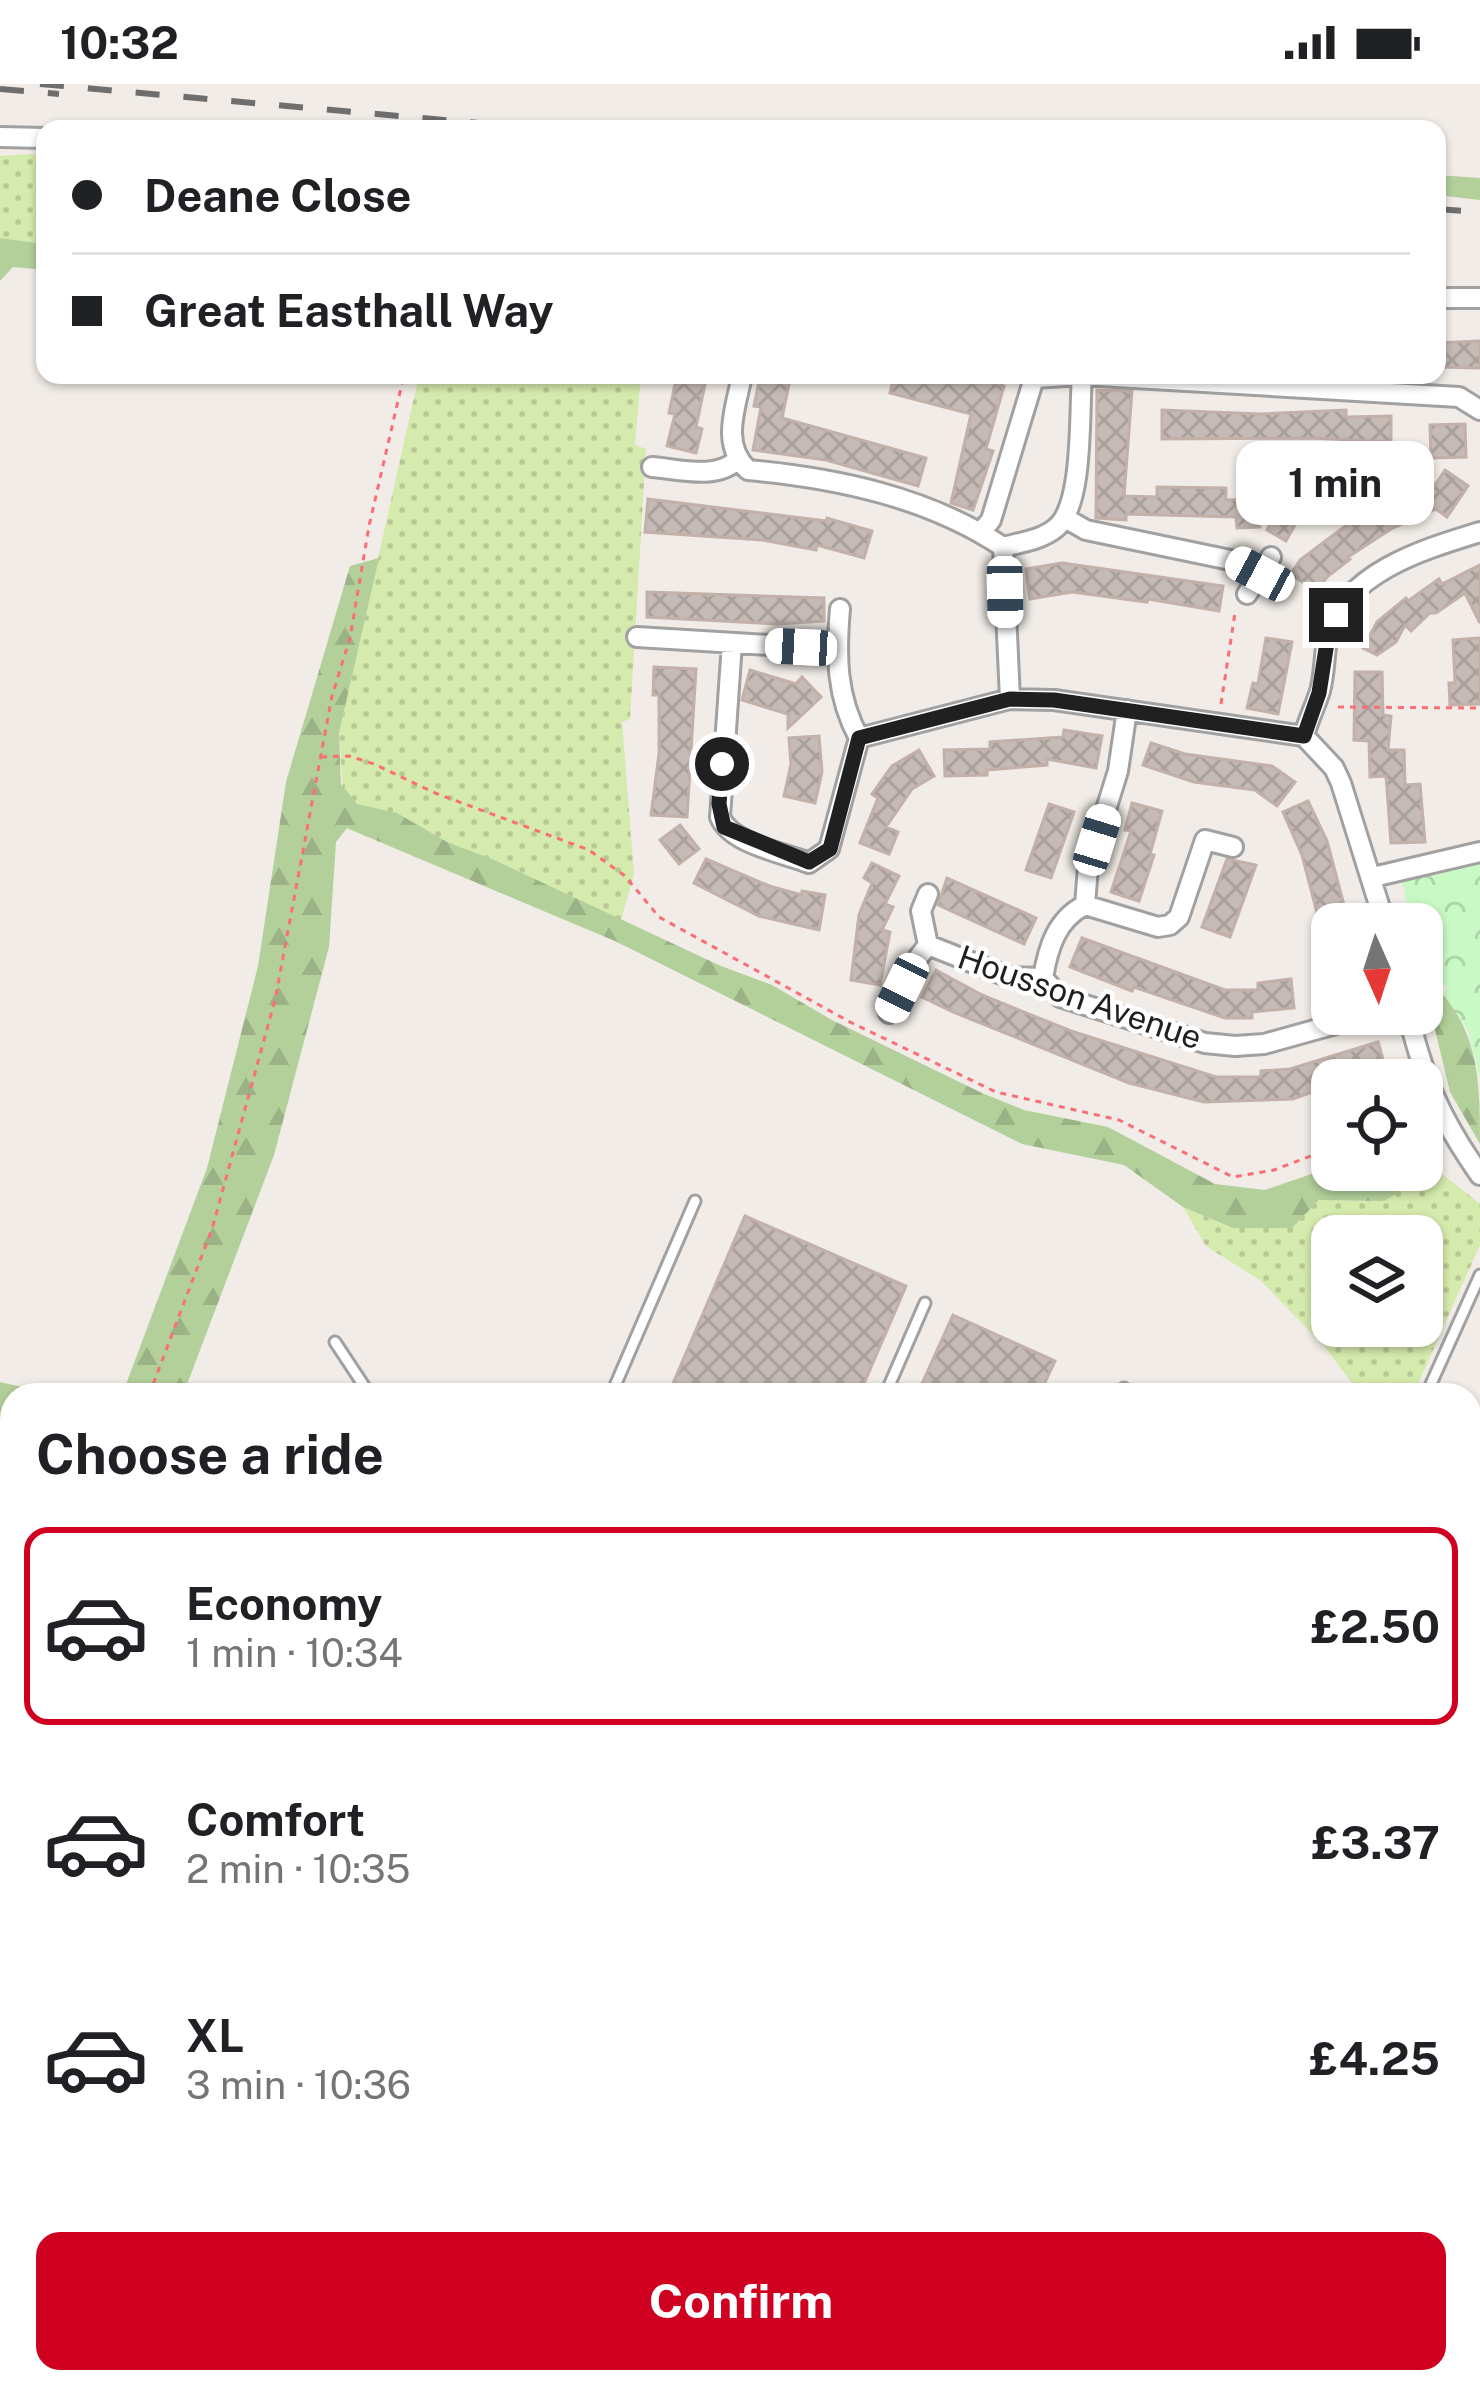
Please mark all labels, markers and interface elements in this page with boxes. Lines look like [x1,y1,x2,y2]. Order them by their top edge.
text: 10:32 [60,16,179,69]
text: Deane Close [144,169,412,222]
text: Great Easthall Way [144,284,554,337]
callout: 1 min [1237,441,1435,525]
text: 1 min [1288,460,1382,506]
car [1220,541,1300,607]
car [986,556,1024,628]
route end [1309,588,1363,642]
car [764,627,838,667]
route start [695,737,749,791]
car [1069,800,1125,880]
north arrow [1311,903,1443,1035]
map controls [1311,903,1443,1347]
street label: Housson Avenue [953,937,1207,1057]
car [870,948,934,1028]
button: locate [1311,1059,1443,1191]
button: layers [1311,1215,1443,1347]
text: Choose a ride [36,1423,384,1486]
icon: car [42,1572,150,1680]
text: Economy [186,1577,382,1630]
text: £2.50 [1311,1600,1440,1653]
text: 1 min · 10:34 [186,1630,403,1676]
icon: car [42,1788,150,1896]
text: Comfort [186,1793,365,1846]
text: £3.37 [1311,1816,1440,1869]
text: 2 min · 10:35 [186,1846,411,1892]
icon: car [42,2004,150,2112]
text: XL [186,2009,244,2062]
text: £4.25 [1309,2032,1440,2085]
text: 3 min · 10:36 [186,2062,411,2108]
button: Confirm [36,2232,1446,2370]

